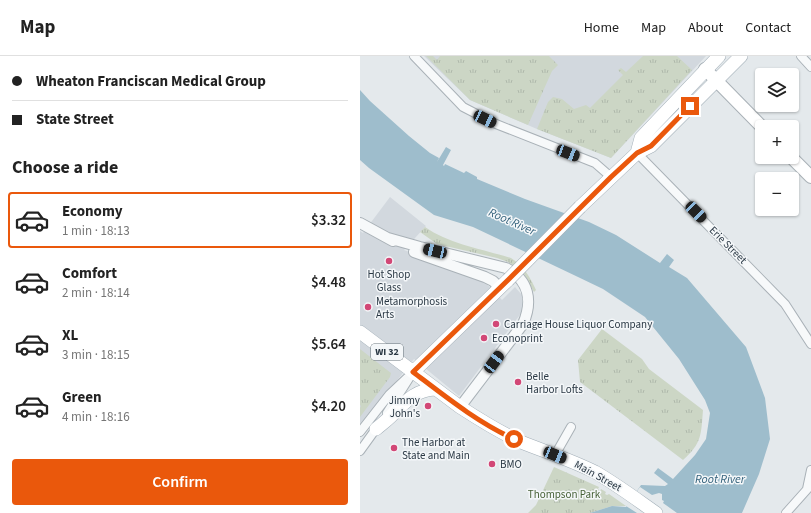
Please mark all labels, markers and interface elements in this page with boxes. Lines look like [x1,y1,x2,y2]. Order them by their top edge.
text: Map [20,14,55,41]
text: Home [584,18,619,38]
text: Map [641,18,666,38]
text: About [688,18,723,38]
text: Contact [745,18,791,38]
map controls [755,68,799,216]
button: layers [755,68,799,112]
text: Wheaton Franciscan Medical Group [36,71,266,92]
route end [681,97,699,115]
car [472,108,498,130]
text: State Street [36,109,114,130]
button: + [755,120,799,164]
car [555,143,581,163]
text: Choose a ride [12,155,118,180]
button: − [755,172,799,216]
car [683,199,709,225]
text: Economy [62,201,123,222]
icon: car [14,202,50,238]
water label: Root River [486,204,539,240]
text: $3.32 [311,210,346,231]
text: 1 min · 18:13 [62,222,130,240]
street label: Erie Street [706,223,750,267]
car [422,242,448,260]
marker: Hot Shop Glass [384,256,394,266]
text: Comfort [62,263,117,284]
icon: car [14,264,50,300]
place label: Hot Shop Glass [368,267,410,295]
text: $4.48 [311,272,346,293]
text: 2 min · 18:14 [62,284,130,302]
place label: Metamorphosis Arts [376,294,448,322]
marker: Metamorphosis Arts [363,302,373,312]
place label: Carriage House Liquor Company [504,317,652,332]
marker: Carriage House Liquor Company [491,319,501,329]
text: XL [62,325,78,346]
icon: car [14,326,50,362]
place label: Econoprint [492,331,543,346]
marker: Econoprint [479,333,489,343]
text: $5.64 [311,334,346,355]
road number: WI 32 [371,344,403,360]
text: 3 min · 18:15 [62,346,130,364]
car [482,349,506,375]
place label: Belle Harbor Lofts [526,369,583,397]
marker: Belle Harbor Lofts [513,377,523,387]
text: Green [62,387,102,408]
icon: car [14,388,50,424]
place label: Jimmy John's [389,393,420,421]
text: $4.20 [311,396,346,417]
marker: Jimmy John's [423,401,433,411]
text: 4 min · 18:16 [62,408,130,426]
route start [505,430,523,448]
place label: The Harbor at State and Main [402,435,470,463]
marker: The Harbor at State and Main [389,443,399,453]
car [542,445,568,465]
place label: BMO [500,457,522,472]
street label: Main Street [572,457,625,495]
button: Confirm [12,459,348,505]
marker: BMO [487,459,497,469]
water label: Root River [695,471,746,488]
park label: Thompson Park [528,487,601,502]

